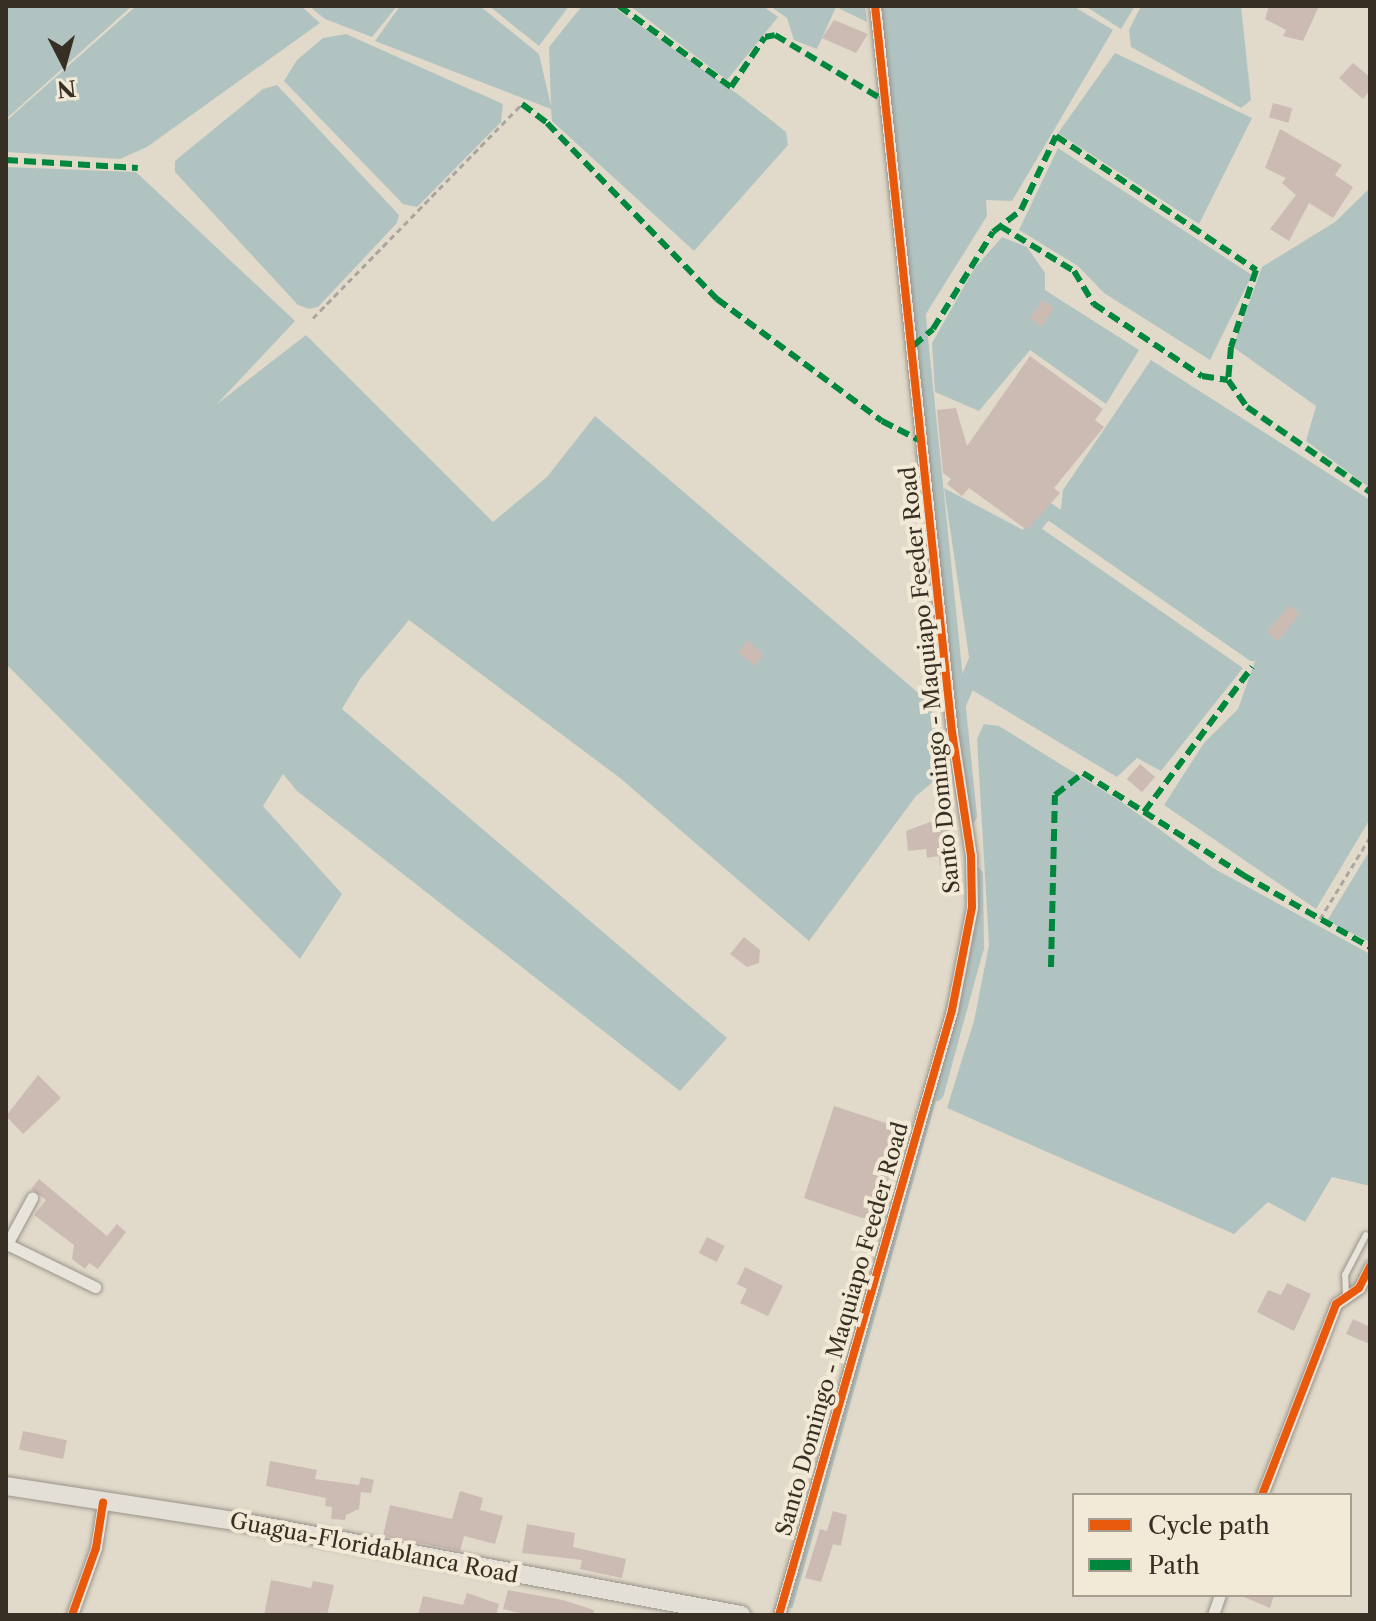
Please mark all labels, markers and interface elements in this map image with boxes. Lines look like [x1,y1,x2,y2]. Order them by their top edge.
north arrow [24,24,104,104]
text: N [56,74,77,103]
street label: Santo Domingo - Maquiapo Feeder Road [894,465,966,895]
street label: Santo Domingo - Maquiapo Feeder Road [770,1119,914,1539]
legend [1072,1493,1352,1597]
street label: Guagua-Floridablanca Road [227,1507,521,1589]
text: Cycle path [1148,1511,1270,1540]
text: Path [1148,1551,1200,1580]

